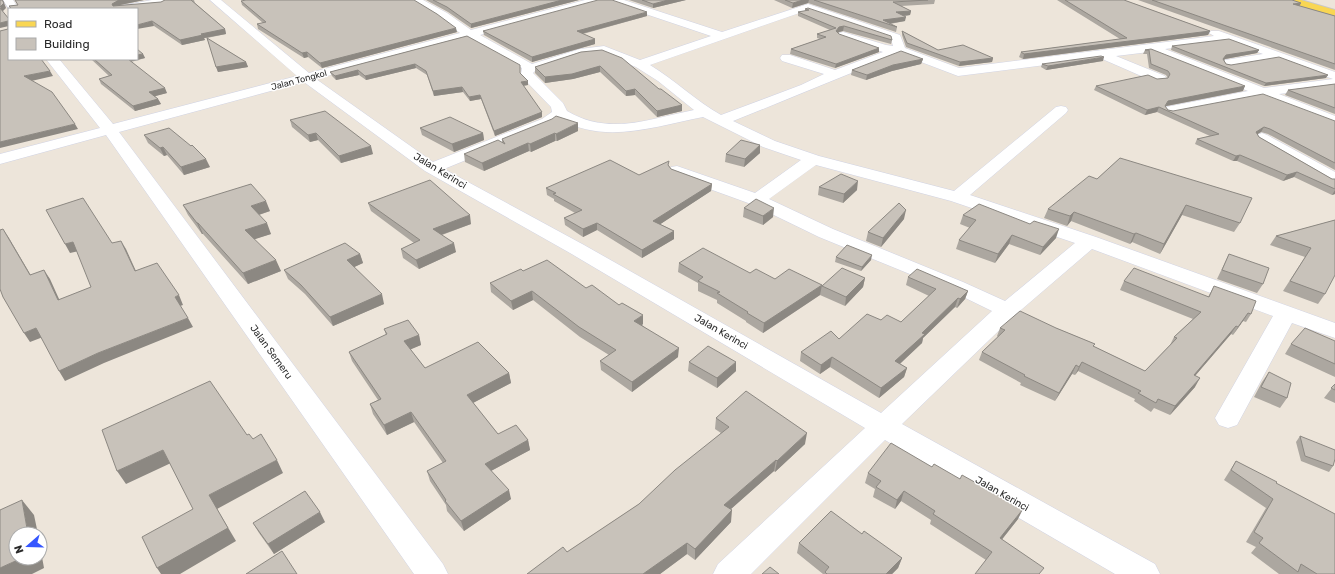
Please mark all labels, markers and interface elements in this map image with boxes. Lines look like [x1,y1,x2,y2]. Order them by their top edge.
legend [8,8,138,60]
text: Road [44,17,72,31]
text: Building [44,37,90,51]
street label: Jalan Tongkol [270,68,328,92]
street label: Jalan Kerinci [411,150,469,192]
street label: Jalan Kerinci [692,312,750,352]
street label: Jalan Semeru [247,322,295,382]
street label: Jalan Kerinci [973,474,1031,514]
north arrow [8,526,48,566]
text: N [12,543,27,555]

